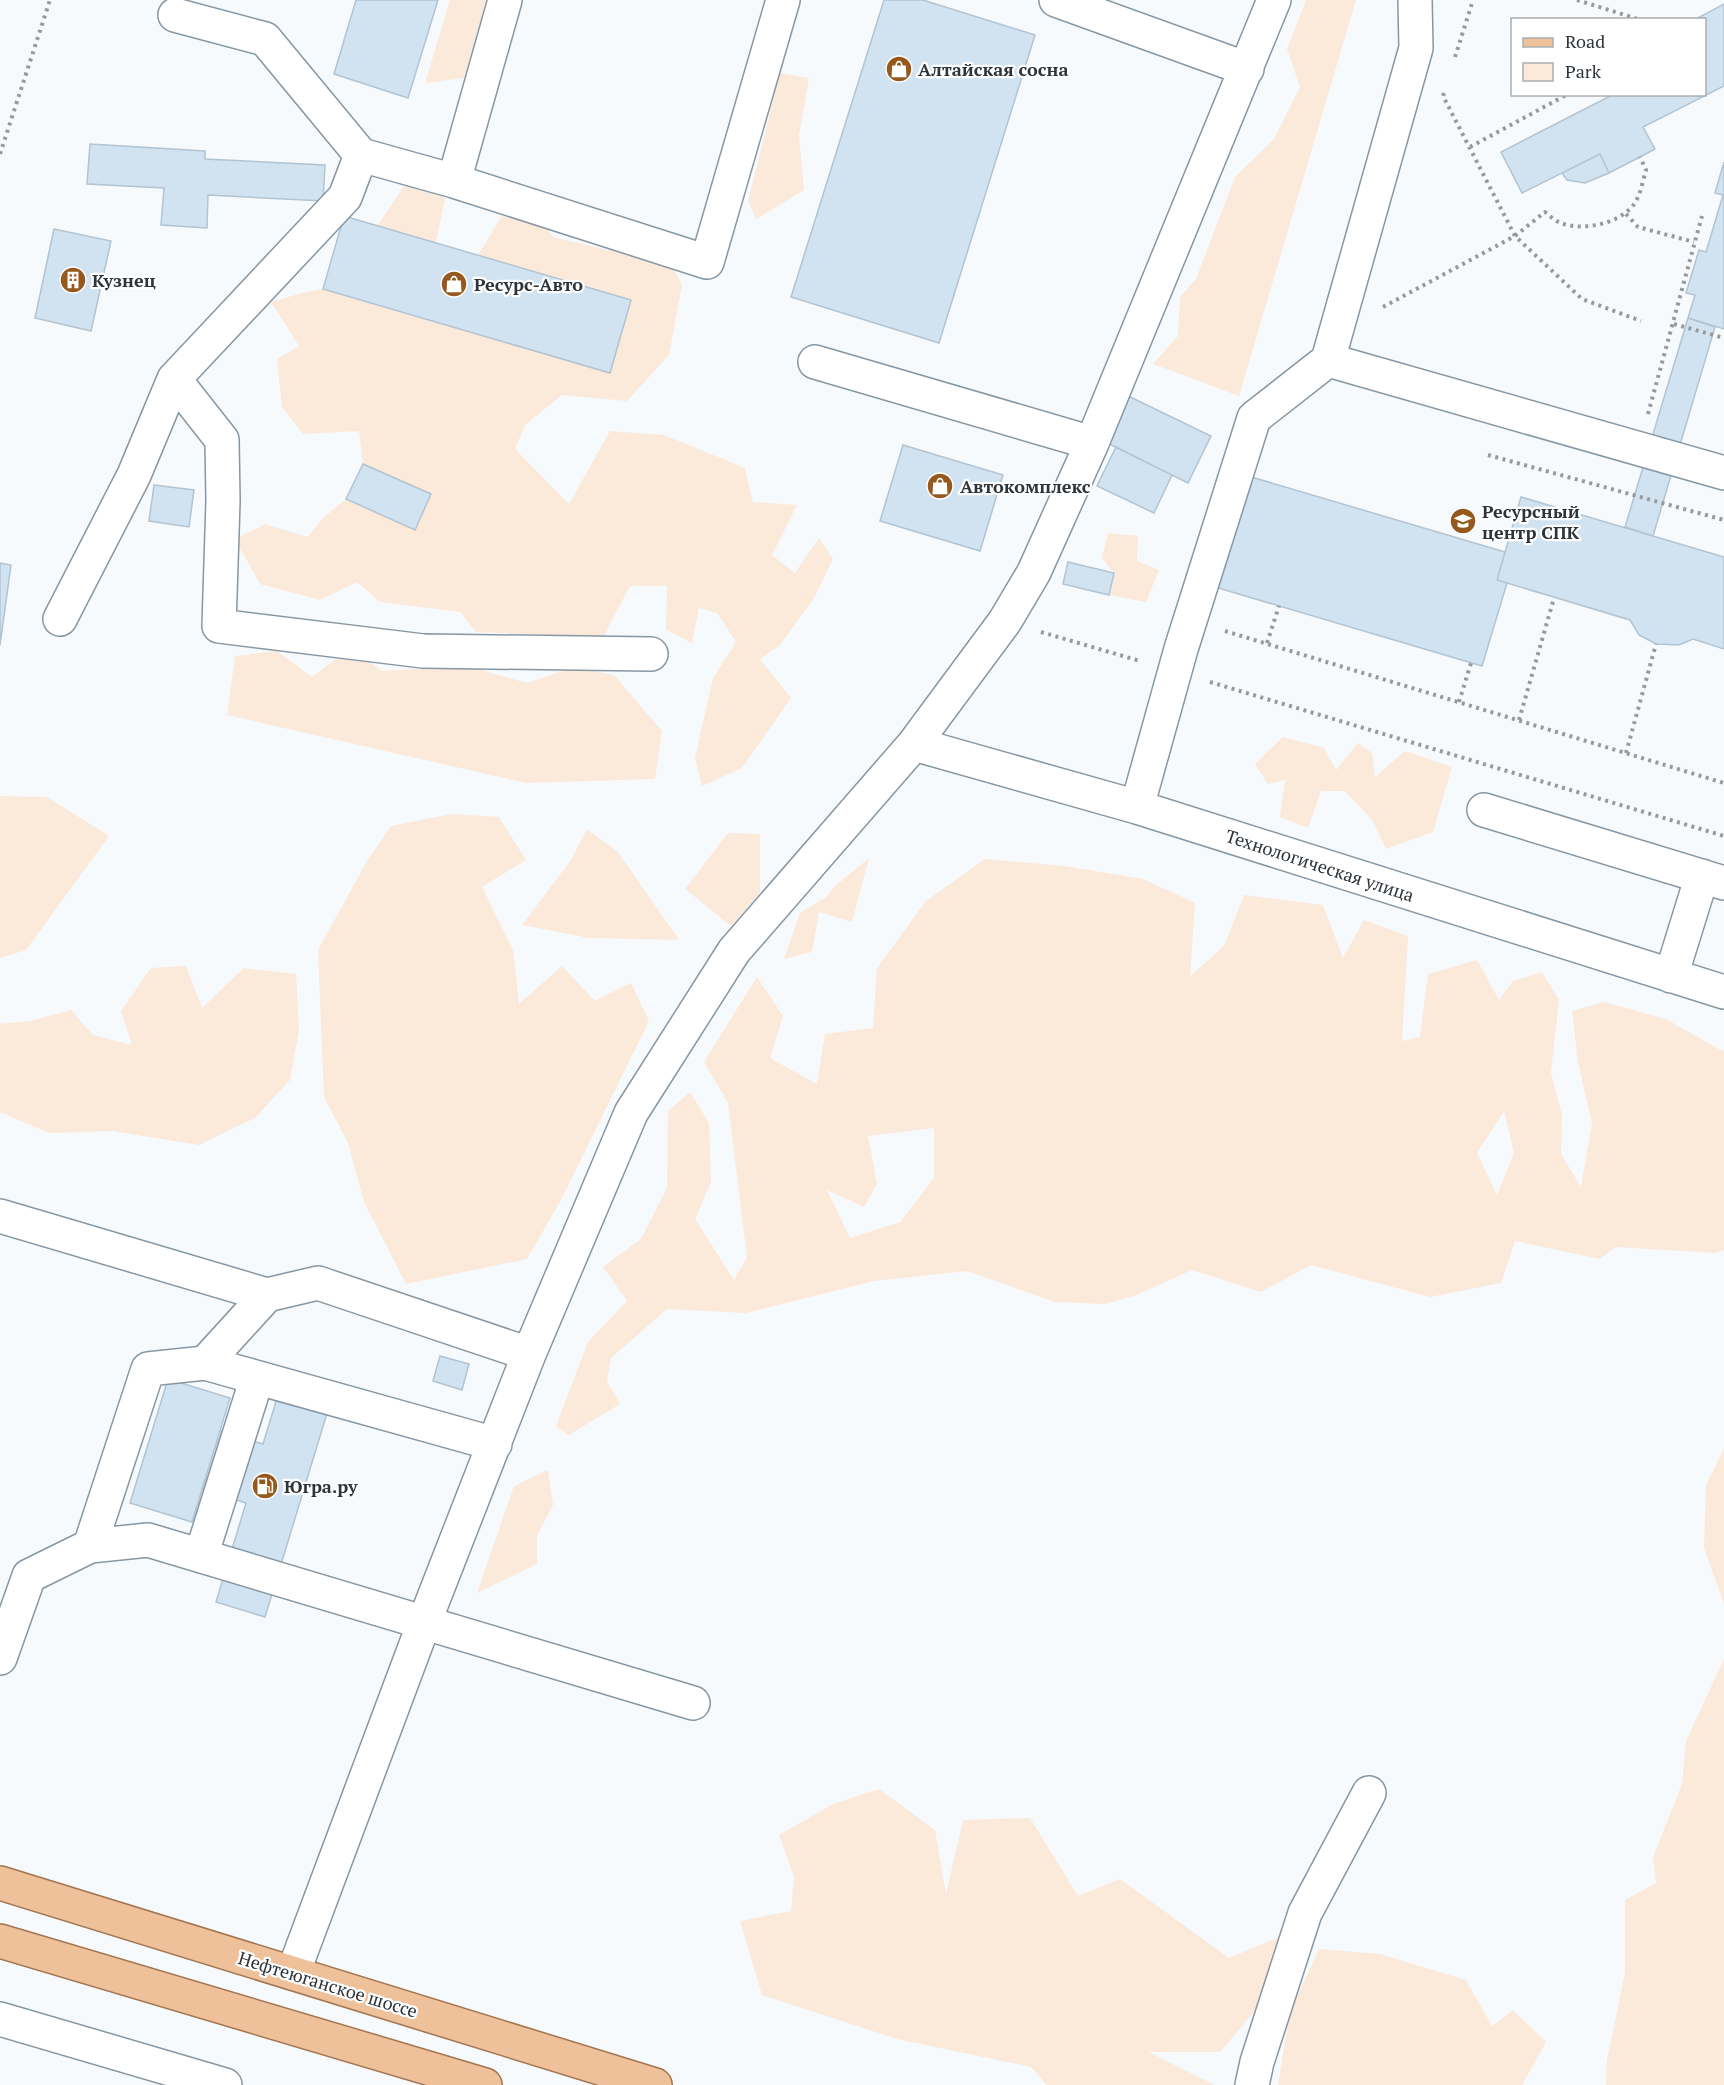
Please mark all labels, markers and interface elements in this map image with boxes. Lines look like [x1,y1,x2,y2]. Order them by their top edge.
legend [1511,18,1706,96]
text: Road [1565,29,1605,53]
shop icon: Алтайская сосна [884,54,914,84]
place label: Алтайская сосна [918,57,1068,81]
text: Park [1565,59,1602,83]
building icon: Кузнец [58,265,88,295]
place label: Кузнец [92,268,156,292]
shop icon: Ресурс-Авто [439,269,469,299]
place label: Ресурс-Авто [474,272,583,296]
shop icon: Автокомплекс [925,471,955,501]
place label: Автокомплекс [960,474,1091,498]
place label: Ресурсный центр СПК [1482,499,1580,544]
school or university icon: Ресурсный центр СПК [1448,506,1478,536]
street label: Технологическая улица [1223,823,1417,907]
fuel station icon: Югра.ру [250,1471,280,1501]
place label: Югра.ру [284,1474,358,1498]
street label: Нефтеюганское шоссе [235,1945,421,2023]

